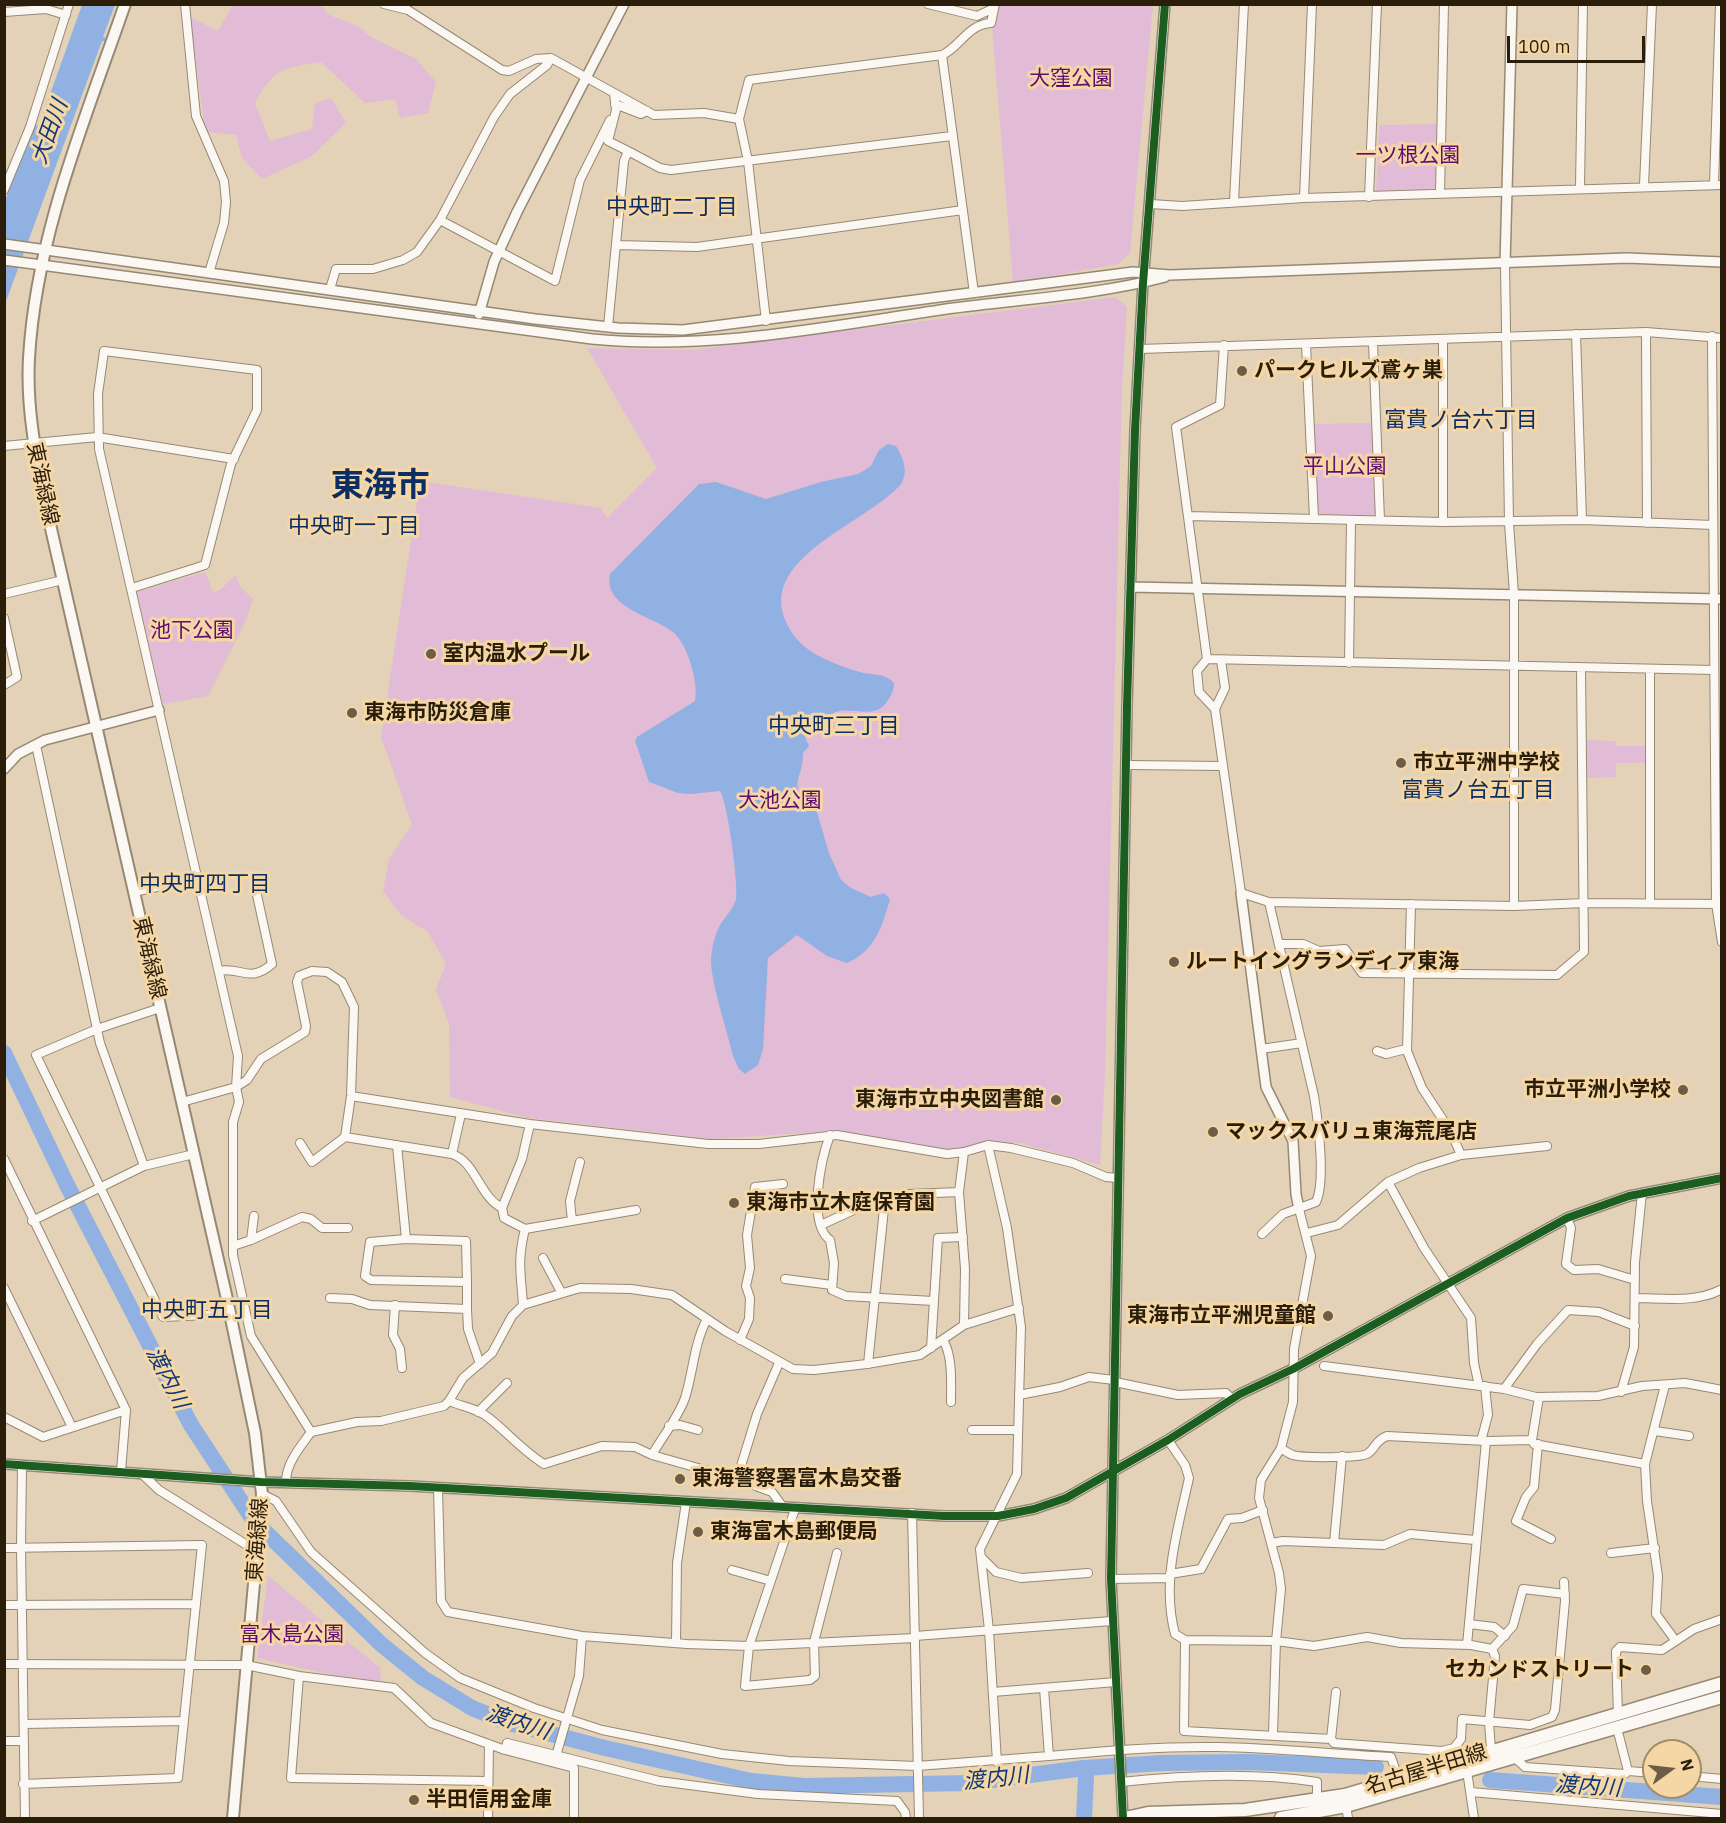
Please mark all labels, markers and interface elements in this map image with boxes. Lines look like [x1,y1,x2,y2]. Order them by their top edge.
scale bar [1510,24,1648,62]
text: 100 m [1518,35,1570,58]
park label: 大窪公園 [1029,66,1113,92]
water label: 大田川 [26,96,74,168]
park label: 一ツ根公園 [1356,143,1460,169]
district label: 中央町二丁目 [606,195,738,221]
place label: パークヒルズ鳶ヶ巣 [1254,358,1443,384]
marker: パークヒルズ鳶ヶ巣 [1235,364,1249,378]
district label: 富貴ノ台六丁目 [1384,408,1538,434]
street label: 東海緑線 [21,440,63,528]
park label: 平山公園 [1303,454,1387,480]
district label: 東海市 [331,466,429,506]
district label: 中央町一丁目 [288,514,420,540]
park label: 池下公園 [150,618,234,644]
place label: 室内温水プール [443,641,590,667]
marker: 室内温水プール [424,647,438,661]
place label: 東海市防災倉庫 [364,700,511,726]
marker: 東海市防災倉庫 [345,706,359,720]
district label: 中央町三丁目 [768,714,900,740]
place label: 市立平洲中学校 [1413,750,1560,776]
marker: 市立平洲中学校 [1394,756,1408,770]
district label: 富貴ノ台五丁目 [1401,778,1555,804]
park label: 大池公園 [738,788,822,814]
district label: 中央町四丁目 [139,872,271,898]
street label: 東海緑線 [127,914,171,1002]
place label: ルートイングランディア東海 [1186,949,1459,975]
marker: ルートイングランディア東海 [1167,955,1181,969]
place label: 市立平洲小学校 [1524,1077,1671,1103]
marker: 市立平洲小学校 [1676,1083,1690,1097]
place label: 東海市立中央図書館 [855,1087,1044,1113]
marker: 東海市立中央図書館 [1049,1093,1063,1107]
place label: マックスバリュ東海荒尾店 [1225,1119,1477,1145]
marker: マックスバリュ東海荒尾店 [1206,1125,1220,1139]
place label: 東海市立木庭保育園 [746,1190,935,1216]
marker: 東海市立木庭保育園 [727,1196,741,1210]
district label: 中央町五丁目 [141,1298,273,1324]
place label: 東海市立平洲児童館 [1127,1303,1316,1329]
marker: 東海市立平洲児童館 [1321,1309,1335,1323]
water label: 渡内川 [140,1343,194,1413]
place label: 東海警察署富木島交番 [692,1466,902,1492]
marker: 東海警察署富木島交番 [673,1472,687,1486]
street label: 東海緑線 [243,1497,273,1583]
place label: 東海富木島郵便局 [710,1519,878,1545]
marker: 東海富木島郵便局 [691,1525,705,1539]
park label: 富木島公園 [240,1622,344,1648]
place label: セカンドストリート [1445,1657,1634,1683]
marker: セカンドストリート [1639,1663,1653,1677]
water label: 渡内川 [483,1700,553,1746]
north arrow [1642,1739,1702,1799]
street label: 名古屋半田線 [1362,1740,1490,1800]
text: N [1676,1757,1699,1773]
water label: 渡内川 [962,1762,1030,1796]
water label: 渡内川 [1554,1772,1622,1802]
place label: 半田信用金庫 [426,1787,552,1813]
marker: 半田信用金庫 [407,1793,421,1807]

